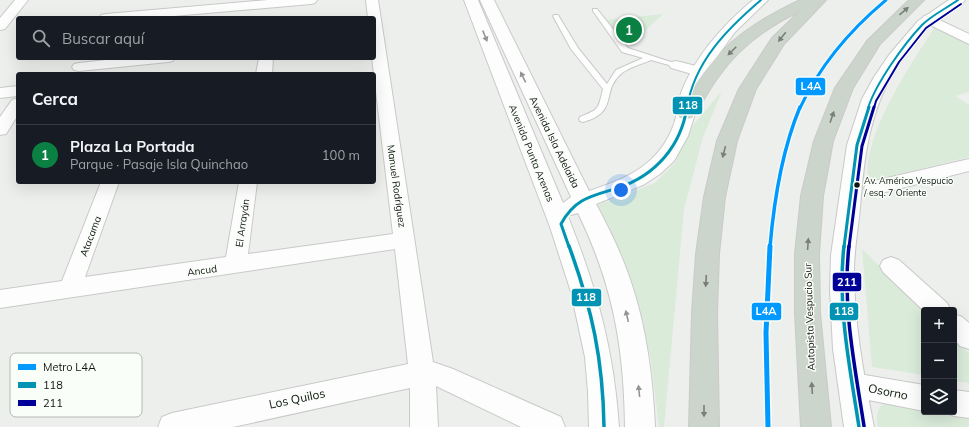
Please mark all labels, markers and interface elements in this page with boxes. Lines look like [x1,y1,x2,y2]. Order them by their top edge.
one-way arrow [898,6,909,15]
pin: 1 [616,15,642,45]
search box [16,16,376,60]
icon: search [30,27,52,49]
text: Buscar aquí [62,29,144,48]
one-way arrow [483,31,489,43]
one-way arrow [778,32,786,43]
one-way arrow [727,46,737,56]
one-way arrow [520,71,526,83]
line badge: L4A [795,77,826,96]
text: L4A [800,79,822,93]
text: Cerca [32,88,78,109]
street label: Avenida Isla Adelaida [527,94,582,190]
line badge: 118 [672,96,703,115]
text: 118 [678,98,698,112]
street label: Avenida Punta Arenas [506,103,557,204]
one-way arrow [829,111,835,123]
text: Plaza La Portada [70,137,195,156]
street label: Manuel Rodríguez [384,144,409,228]
one-way arrow [721,146,727,158]
text: 1 [41,147,49,163]
text: 100 m [322,147,360,163]
text: Parque · Pasaje Isla Quinchao [70,156,248,172]
place label: Av. Américo Vespucio / esq. 7 Oriente [863,175,953,198]
your location [611,180,631,200]
marker: Av. Américo Vespucio / esq. 7 Oriente [852,180,862,190]
street label: El Arrayán [233,198,252,248]
street label: Atacama [77,214,104,258]
one-way arrow [804,238,811,250]
street label: Ancud [186,262,218,279]
street label: Autopista Vespucio Sur [801,263,818,371]
line badge: 211 [832,272,862,292]
one-way arrow [703,275,710,287]
text: 211 [837,275,857,289]
line badge: 118 [571,288,602,307]
text: 118 [576,290,596,304]
line badge: L4A [751,302,782,321]
line badge: 118 [829,302,859,321]
text: L4A [755,304,777,318]
text: 118 [834,304,854,318]
map controls [921,307,957,415]
button: + [921,307,957,343]
one-way arrow [624,310,630,322]
button: − [921,343,957,379]
legend [10,353,142,417]
text: Metro L4A [43,360,96,374]
text: 118 [43,378,63,392]
button: layers [921,379,957,415]
street label: Osorno [867,380,909,403]
one-way arrow [809,382,816,394]
street label: Los Quilos [267,385,326,412]
one-way arrow [636,385,642,397]
text: 211 [43,396,63,410]
one-way arrow [701,405,707,418]

